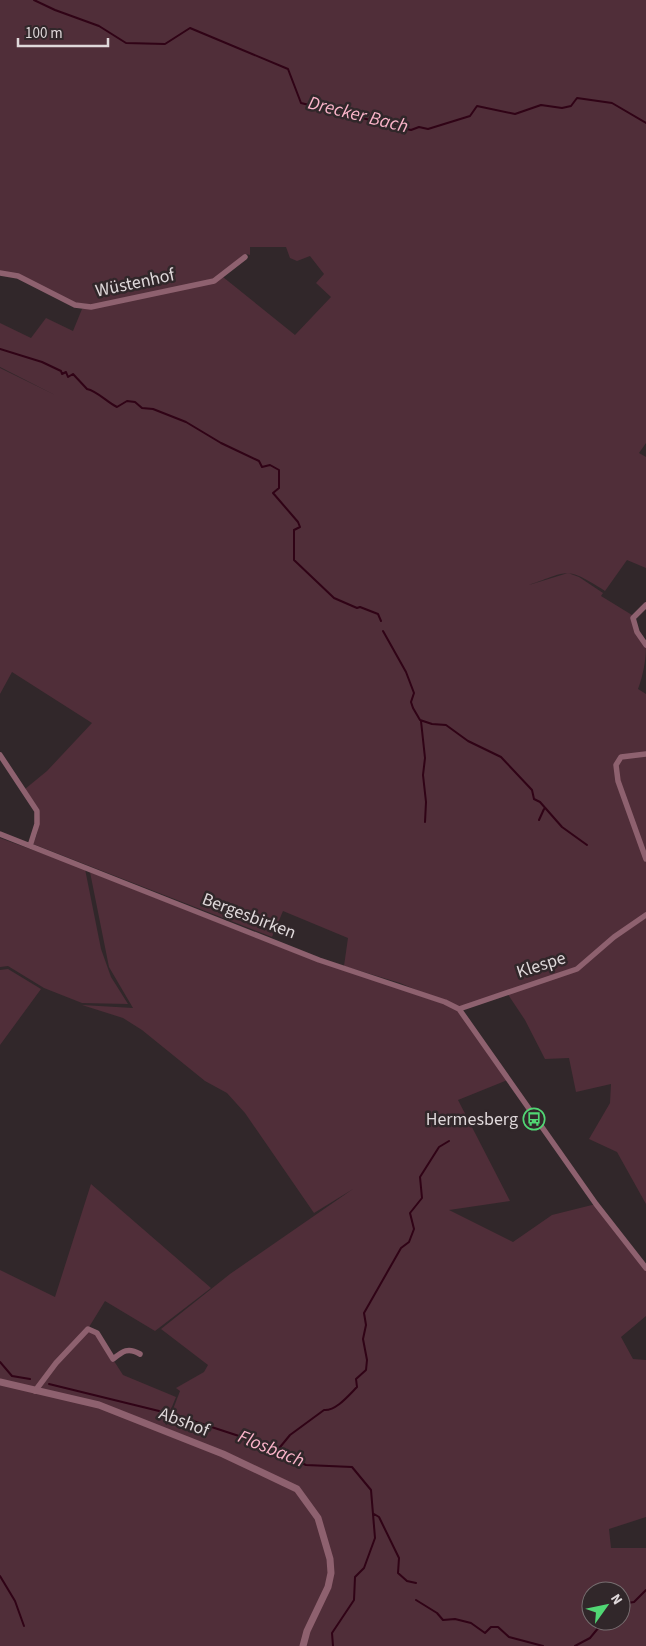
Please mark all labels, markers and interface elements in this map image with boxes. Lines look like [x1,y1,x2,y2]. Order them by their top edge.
scale bar [18,15,108,47]
text: 100 m [25,23,63,44]
water label: Drecker Bach [305,90,411,140]
street label: Wüstenhof [93,262,178,304]
street label: Bergesbirken [198,887,300,945]
street label: Klespe [513,945,569,985]
place label: Hermesberg [426,1107,518,1132]
bus stop icon: Hermesberg [522,1107,546,1131]
street label: Abshof [155,1401,213,1443]
water label: Flosbach [234,1423,308,1475]
north arrow [581,1581,631,1631]
text: N [605,1590,627,1609]

